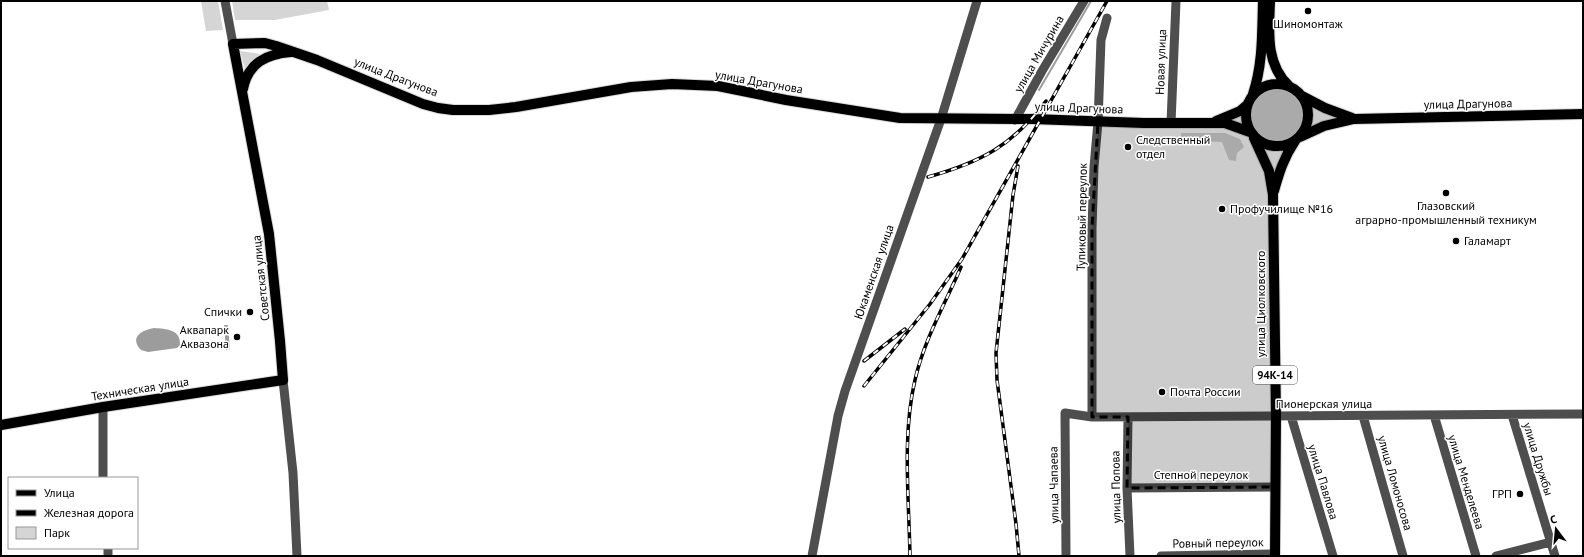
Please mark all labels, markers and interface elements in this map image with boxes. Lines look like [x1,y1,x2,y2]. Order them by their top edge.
marker: Шиномонтаж [1303,6,1313,16]
street label: улица Мичурина [1010,12,1067,95]
place label: Шиномонтаж [1273,16,1343,31]
street label: Новая улица [1152,29,1169,95]
street label: улица Драгунова [352,54,440,99]
street label: улица Драгунова [714,66,804,97]
street label: улица Драгунова [1423,95,1513,112]
street label: улица Драгунова [1034,98,1124,117]
place label: Следственный отдел [1136,132,1210,161]
marker: Следственный отдел [1123,142,1133,152]
street label: Тупиковый переулок [1073,163,1090,271]
marker: Глазовский аграрно-промышленный техникум [1441,188,1451,198]
place label: Глазовский аграрно-промышленный техникум [1355,198,1537,227]
place label: Профучилище №16 [1230,201,1333,216]
marker: Профучилище №16 [1217,204,1227,214]
street label: Юкаменская улица [850,222,897,321]
place label: Галамарт [1464,233,1511,248]
street label: Советская улица [249,234,272,322]
marker: Галамарт [1451,236,1461,246]
street label: улица Циолковского [1253,250,1268,358]
place label: Спички [204,304,242,319]
marker: Спички [245,307,255,317]
place label: Аквапарк Аквазона [180,322,229,351]
marker: Аквапарк Аквазона [232,332,242,342]
road number: 94К-14 [1253,366,1297,384]
street label: Техническая улица [90,373,190,404]
place label: Почта России [1170,384,1241,399]
marker: Почта России [1157,387,1167,397]
street label: Пионерская улица [1276,396,1372,411]
street label: улица Дружбы [1520,420,1557,497]
street label: улица Менделеева [1445,433,1488,531]
street label: улица Ломоносова [1375,434,1416,532]
street label: улица Павлова [1305,442,1342,521]
street label: улица Чапаева [1045,446,1062,524]
street label: улица Попова [1107,450,1124,524]
street label: Степной переулок [1154,467,1248,482]
legend [8,477,138,549]
text: Улица [44,485,75,500]
place label: ГРП [1492,486,1512,501]
marker: ГРП [1515,489,1525,499]
text: Железная дорога [43,505,134,520]
north arrow [1536,509,1576,549]
text: С [1548,512,1558,527]
text: Парк [44,525,70,540]
street label: Ровный переулок [1172,534,1264,551]

